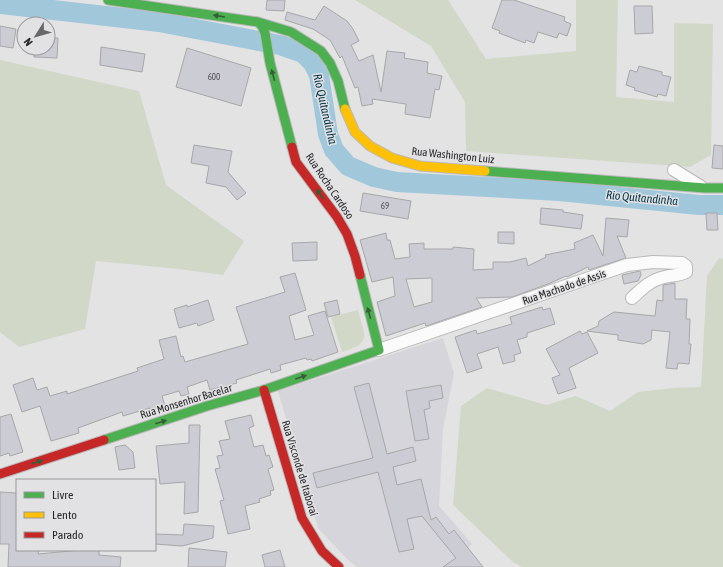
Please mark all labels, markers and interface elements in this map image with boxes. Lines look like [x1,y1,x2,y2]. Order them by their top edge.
one-way arrow [213,13,225,19]
north arrow [16,16,56,56]
text: N [21,36,35,48]
one-way arrow [270,69,276,81]
house number: 600 [208,72,220,82]
water label: Rio Quitandinha [310,72,340,146]
street label: Rua Washington Luiz [411,145,495,165]
street label: Rua Rocha Cardoso [304,151,356,221]
water label: Rio Quitandinha [606,188,679,208]
one-way arrow [316,189,324,200]
house number: 69 [381,201,389,211]
street label: Rua Machado de Assis [521,267,607,307]
one-way arrow [366,306,372,318]
one-way arrow [295,374,307,380]
street label: Rua Monsenhor Bacelar [139,381,234,421]
one-way arrow [155,418,167,424]
street label: Rua Visconde de Itaboraí [280,419,320,518]
one-way arrow [31,459,43,465]
legend [16,479,156,551]
text: Livre [52,488,73,502]
text: Lento [52,508,77,522]
text: Parado [52,528,84,542]

